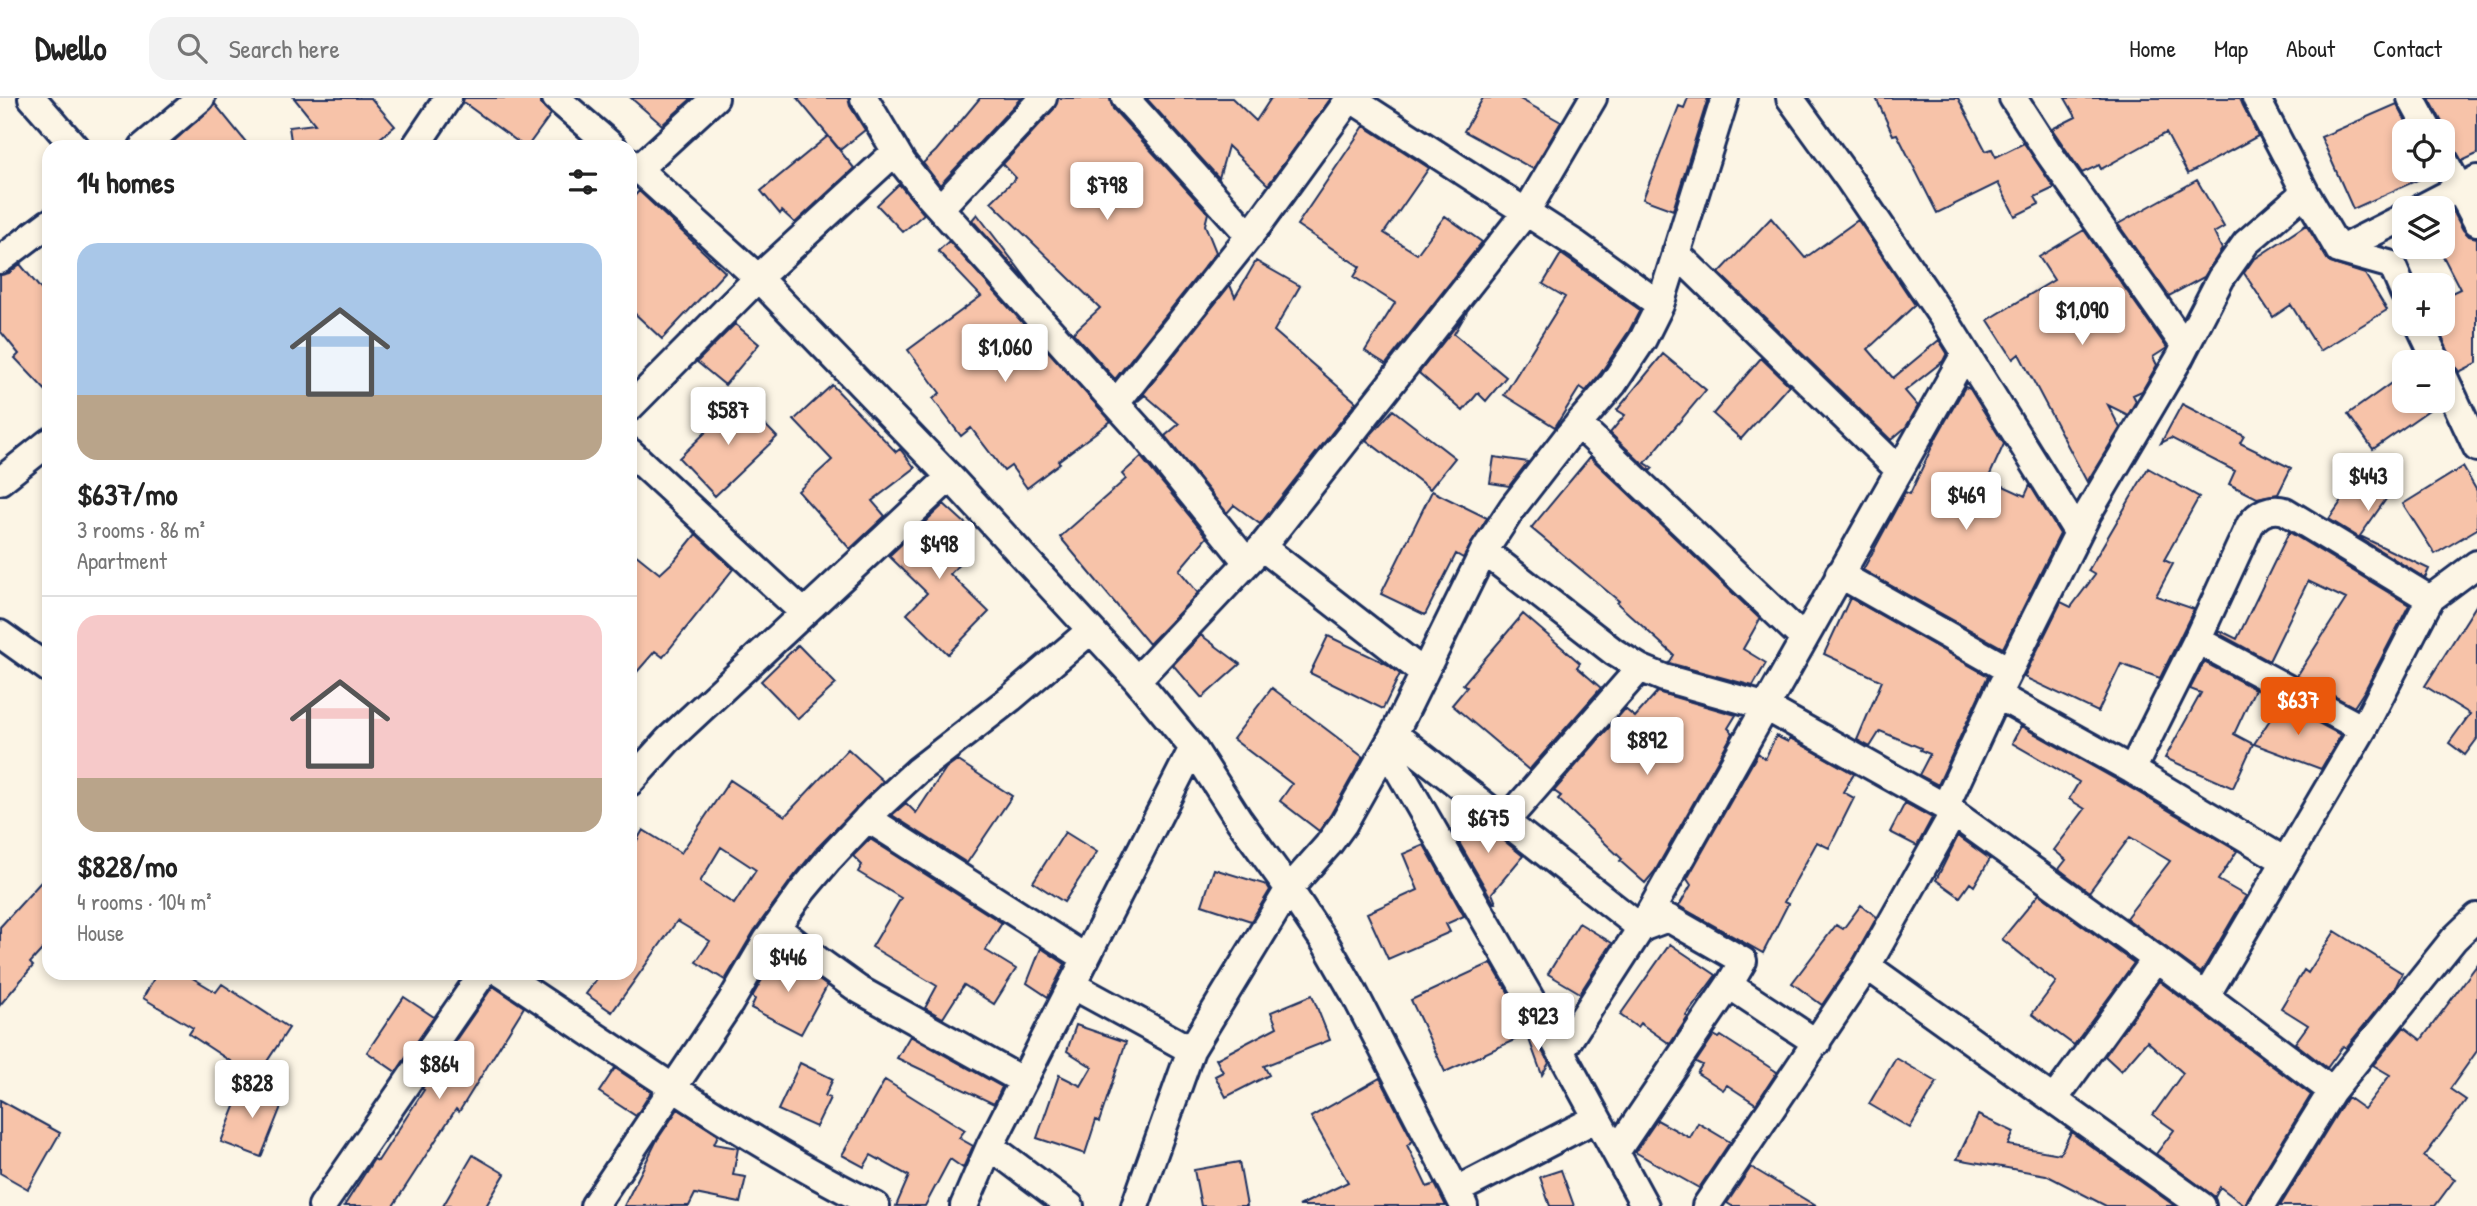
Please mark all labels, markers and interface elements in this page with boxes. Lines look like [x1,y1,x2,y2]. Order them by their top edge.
search box [149,17,639,80]
text: Dwello [35,26,107,70]
icon: search [173,29,211,67]
text: Search here [229,31,340,66]
text: Home [2129,32,2176,64]
text: Map [2214,32,2248,64]
text: About [2286,32,2335,64]
text: Contact [2373,32,2442,64]
map controls [2392,119,2455,413]
button: locate [2392,119,2455,182]
text: 14 homes [77,162,175,202]
pin: $798 [1066,162,1148,222]
icon: filters [564,163,602,201]
text: $798 [1086,169,1128,200]
button: layers [2392,196,2455,259]
button: + [2392,273,2455,336]
pin: $1,090 [2025,288,2139,347]
icon: home [277,289,403,415]
text: $1,090 [2055,294,2109,325]
pin: $1,060 [948,324,1062,384]
text: $1,060 [978,331,1032,362]
button: − [2392,350,2455,413]
pin: $587 [687,388,769,447]
text: $587 [707,394,749,425]
pin: $443 [2327,454,2409,513]
text: $443 [2348,460,2388,491]
pin: $469 [1925,472,2007,532]
text: $637/mo [77,474,178,514]
text: $469 [1947,479,1985,510]
text: 3 rooms · 86 m² [77,514,205,545]
pin: $498 [898,522,980,581]
text: $498 [920,528,958,559]
text: Apartment [77,545,167,576]
icon: home [277,661,403,787]
pin: $637 [2257,678,2339,737]
text: $637 [2277,684,2319,715]
pin: $892 [1606,718,1688,777]
text: $892 [1627,724,1667,755]
pin: $675 [1447,796,1529,855]
text: $675 [1467,802,1509,833]
text: $828/mo [77,846,177,886]
text: 4 rooms · 104 m² [77,886,211,917]
text: House [77,917,124,948]
pin: $446 [747,934,829,994]
text: $446 [769,941,807,972]
pin: $923 [1497,993,1579,1053]
text: $923 [1517,1000,1559,1031]
pin: $864 [398,1042,480,1101]
text: $864 [419,1048,459,1079]
pin: $828 [211,1060,293,1120]
text: $828 [231,1067,273,1098]

